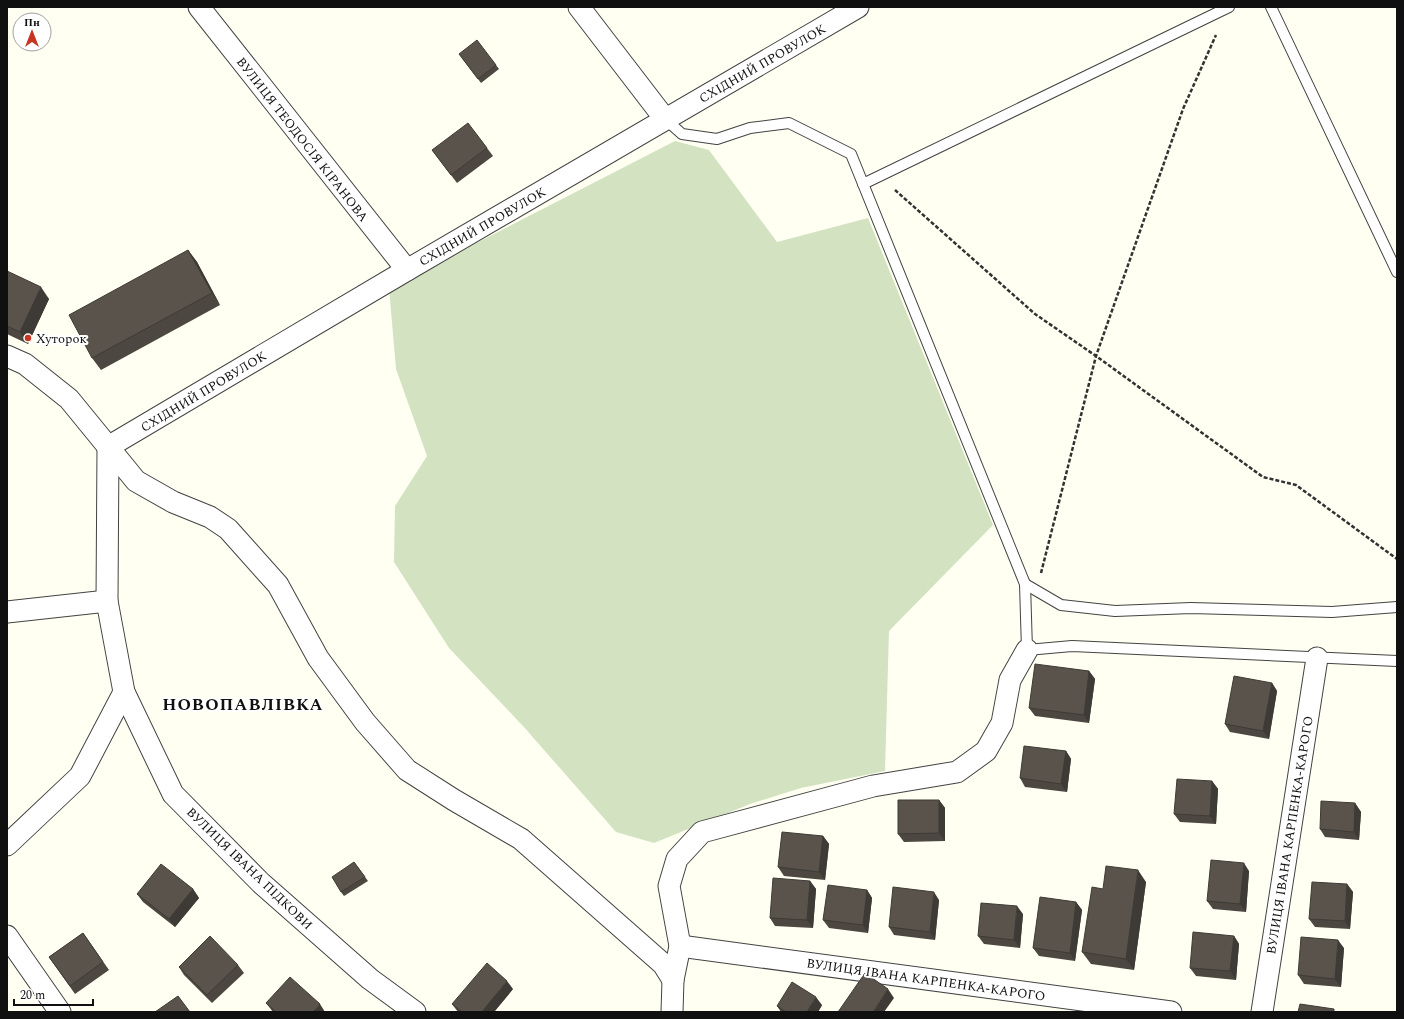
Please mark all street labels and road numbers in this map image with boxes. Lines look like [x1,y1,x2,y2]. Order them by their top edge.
street label: СХІДНИЙ ПРОВУЛОК [695,19,830,108]
street label: ВУЛИЦЯ ТЕОДОСІЯ КІРАНОВА [231,53,373,227]
street label: СХІДНИЙ ПРОВУЛОК [415,182,550,271]
street label: СХІДНИЙ ПРОВУЛОК [137,346,271,437]
street label: ВУЛИЦЯ ІВАНА КАРПЕНКА-КАРОГО [1261,715,1319,956]
street label: ВУЛИЦЯ ІВАНА ПІДКОВИ [181,803,317,935]
street label: ВУЛИЦЯ ІВАНА КАРПЕНКА-КАРОГО [805,953,1047,1007]

